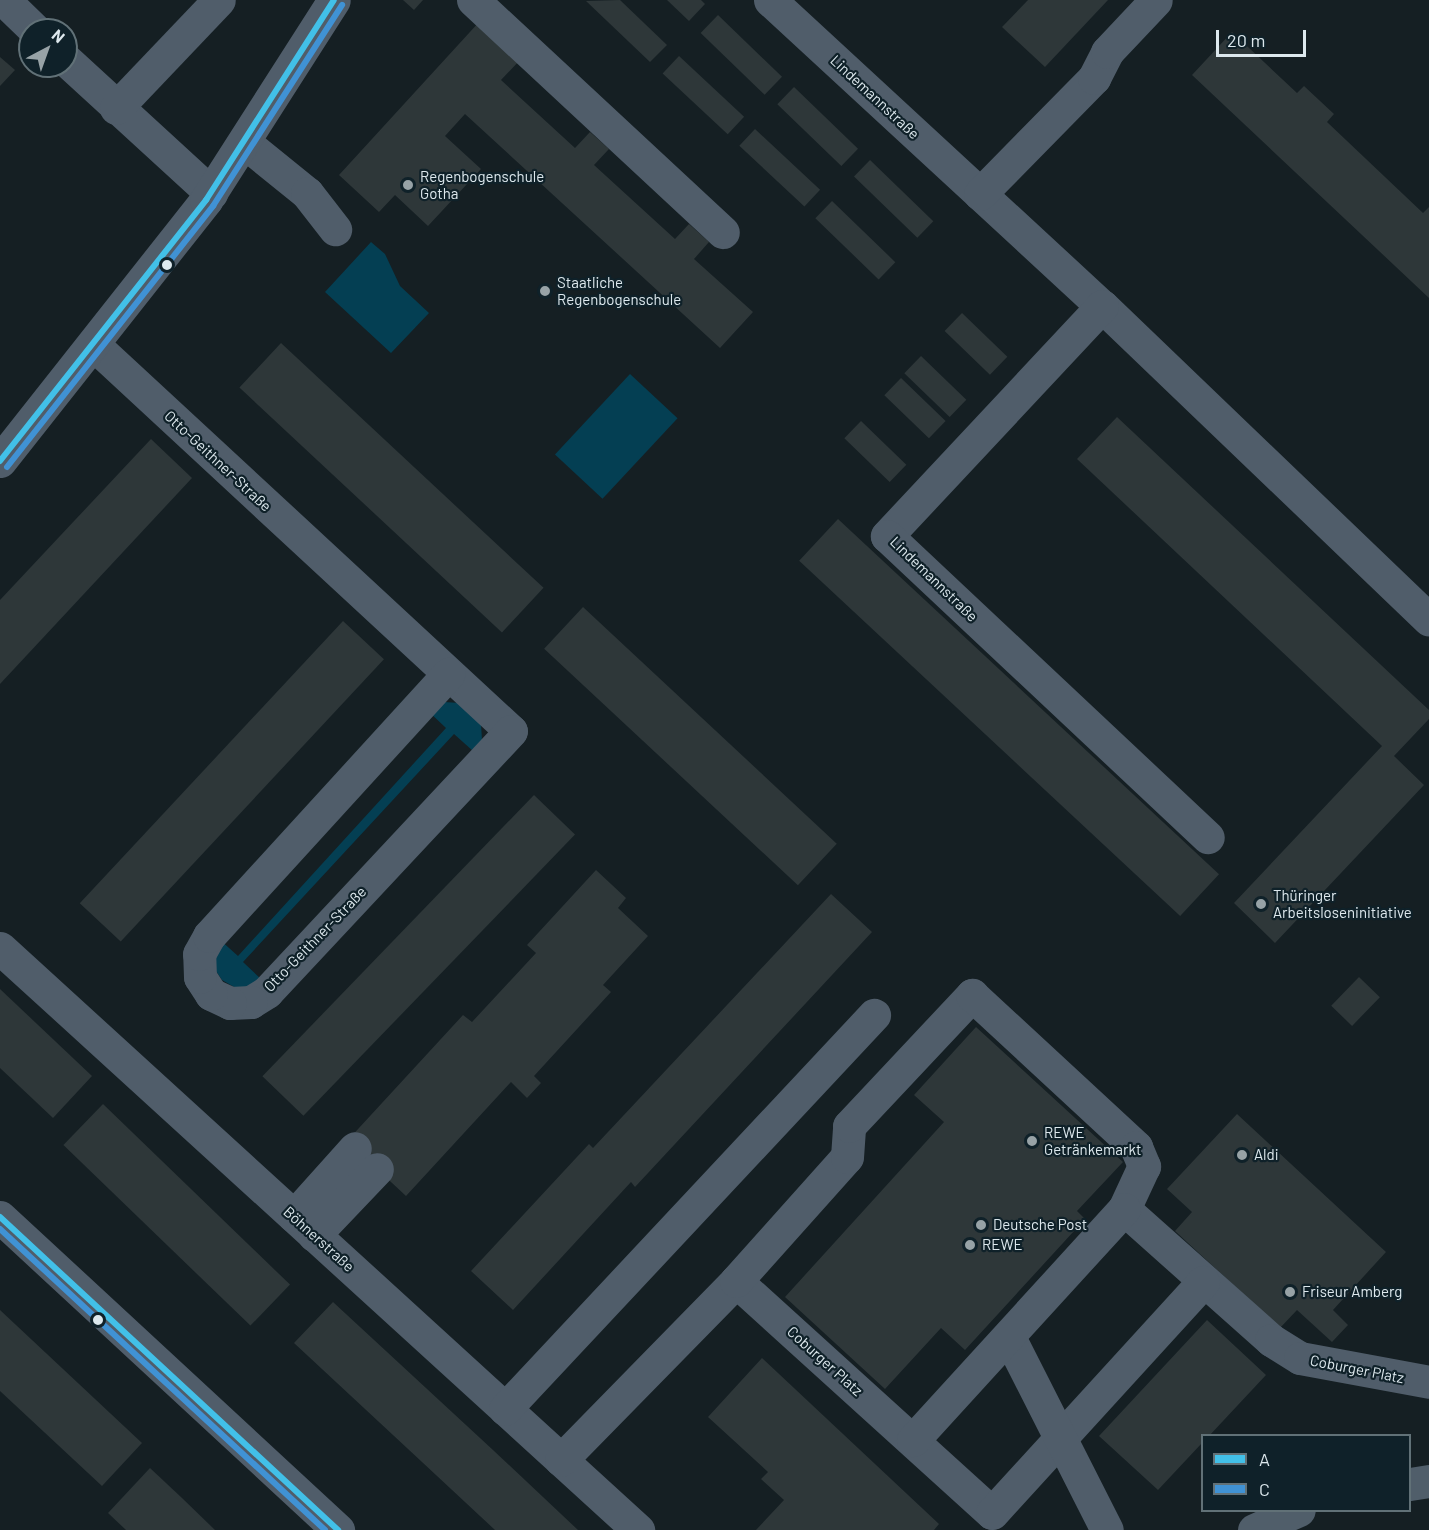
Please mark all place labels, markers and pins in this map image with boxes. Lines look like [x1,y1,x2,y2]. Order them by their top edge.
place label: Regenbogenschule Gotha [420,167,544,202]
marker: Regenbogenschule Gotha [401,178,415,192]
unlabelled marker [161,259,173,271]
place label: Staatliche Regenbogenschule [557,273,681,308]
marker: Staatliche Regenbogenschule [538,284,552,298]
place label: Thüringer Arbeitsloseninitiative [1273,886,1412,921]
marker: Thüringer Arbeitsloseninitiative [1254,897,1268,911]
place label: REWE Getränkemarkt [1044,1123,1141,1158]
marker: REWE Getränkemarkt [1025,1134,1039,1148]
place label: Aldi [1254,1146,1279,1164]
marker: Aldi [1235,1148,1249,1162]
place label: Deutsche Post [993,1216,1087,1234]
marker: Deutsche Post [974,1218,988,1232]
place label: REWE [982,1236,1022,1254]
marker: REWE [963,1238,977,1252]
place label: Friseur Amberg [1302,1283,1402,1301]
marker: Friseur Amberg [1283,1285,1297,1299]
unlabelled marker [92,1314,104,1326]

